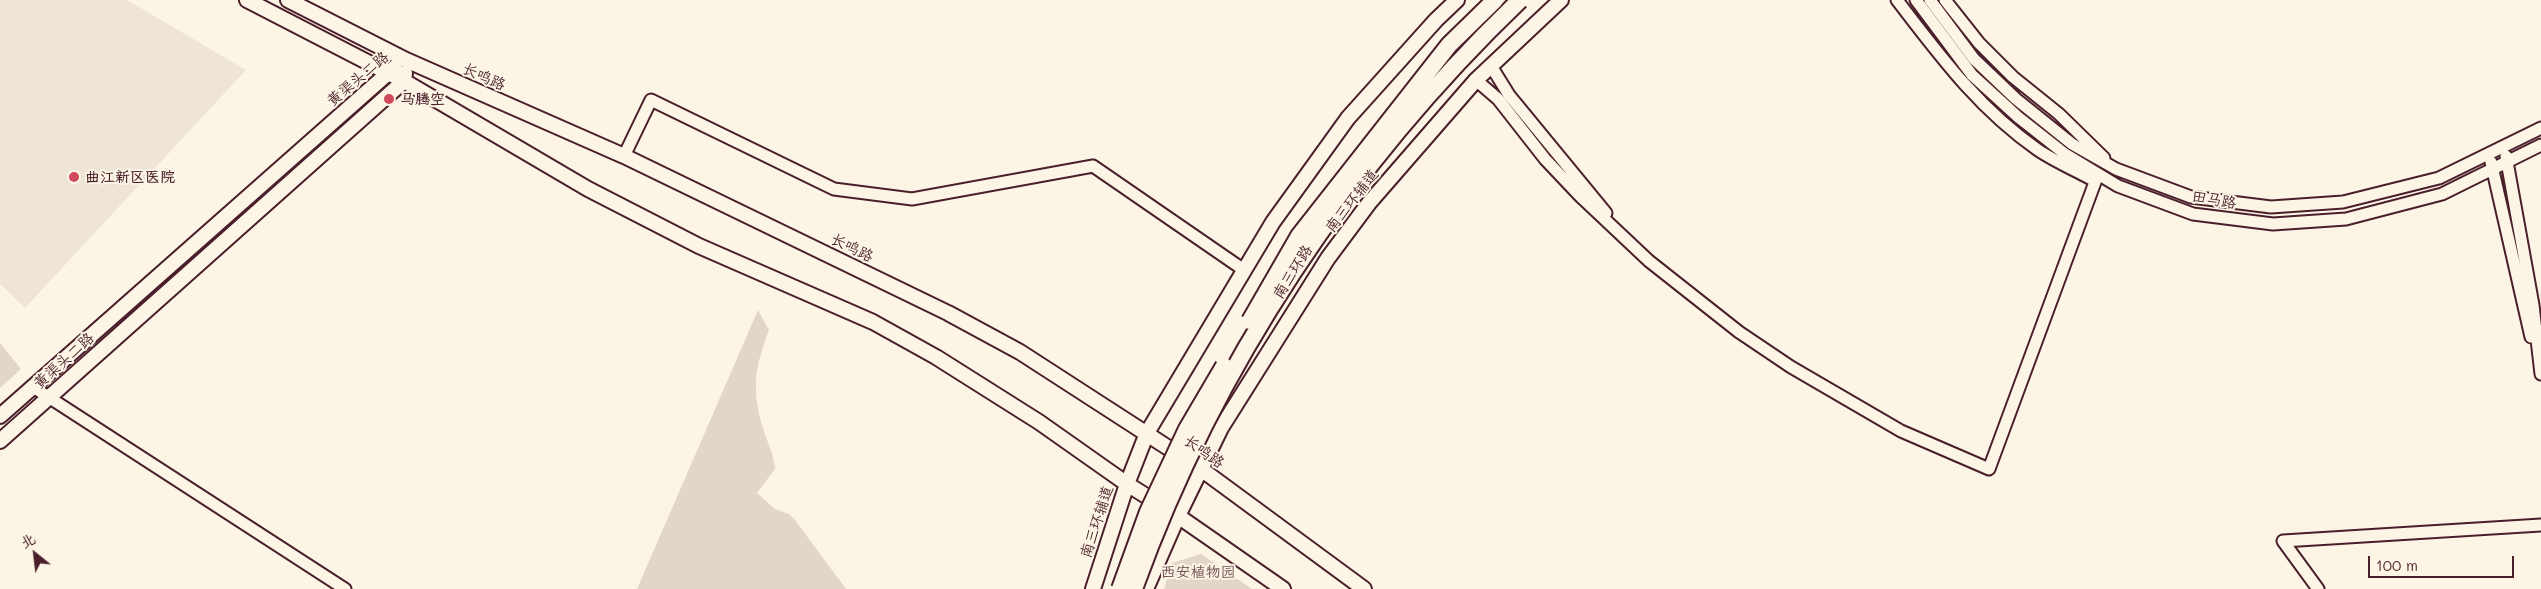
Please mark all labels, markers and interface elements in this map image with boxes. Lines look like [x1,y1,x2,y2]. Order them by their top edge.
street label: 黄渠头二路 [323,48,393,110]
street label: 长鸣路 [460,60,508,94]
place label: 马腾空 [400,90,445,108]
marker: 马腾空 [382,92,396,106]
street label: 南三环辅道 [1322,166,1382,236]
place label: 曲江新区医院 [85,168,175,186]
marker: 曲江新区医院 [67,170,81,184]
street label: 田马路 [2190,187,2238,213]
street label: 长鸣路 [828,230,876,266]
street label: 南三环路 [1269,242,1317,302]
street label: 黄渠头二路 [30,329,98,393]
street label: 长鸣路 [1180,432,1228,472]
street label: 南三环辅道 [1077,484,1117,560]
north arrow [10,529,60,579]
text: 北 [17,529,38,552]
scale bar [2371,546,2517,578]
text: 100 m [2376,555,2418,575]
park label: 西安植物园 [1161,563,1235,581]

